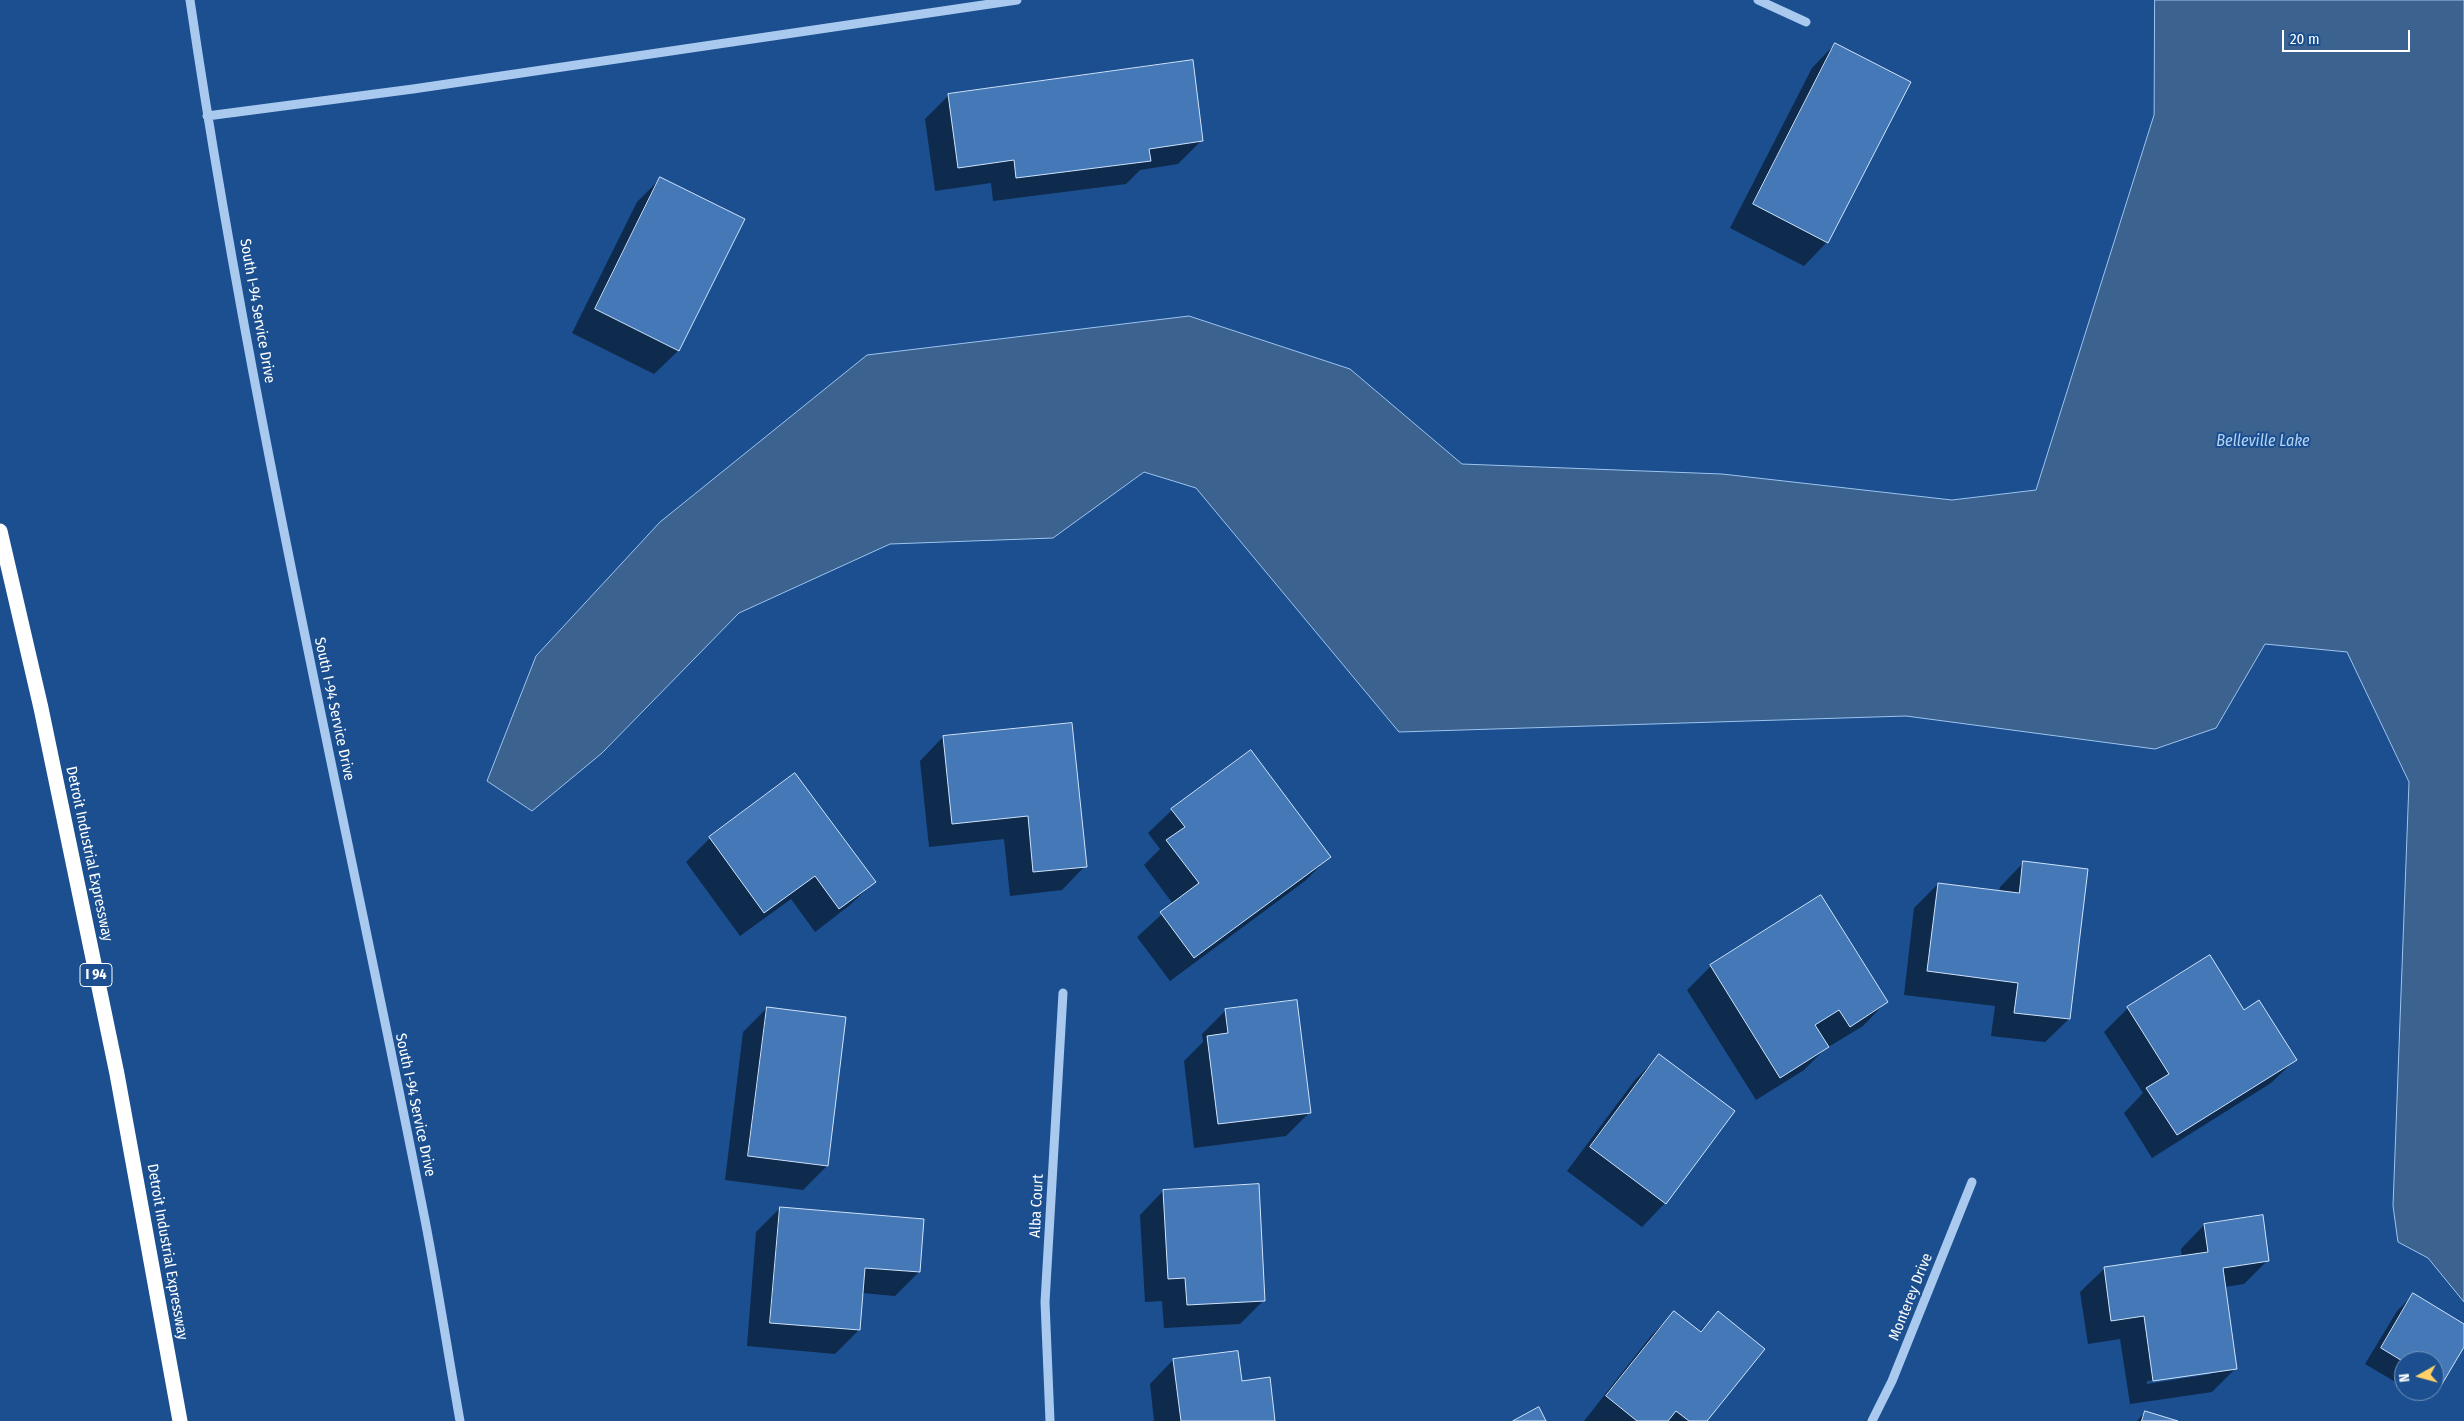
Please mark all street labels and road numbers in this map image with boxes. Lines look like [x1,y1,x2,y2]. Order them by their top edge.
street label: South I-94 Service Drive [235,237,279,385]
street label: South I-94 Service Drive [310,636,358,782]
street label: Detroit Industrial Expressway [62,765,116,943]
road number: I 94 [80,964,112,986]
street label: South I-94 Service Drive [391,1032,439,1178]
street label: Detroit Industrial Expressway [143,1163,191,1341]
street label: Alba Court [1026,1174,1048,1238]
street label: Monterey Drive [1885,1251,1937,1343]

